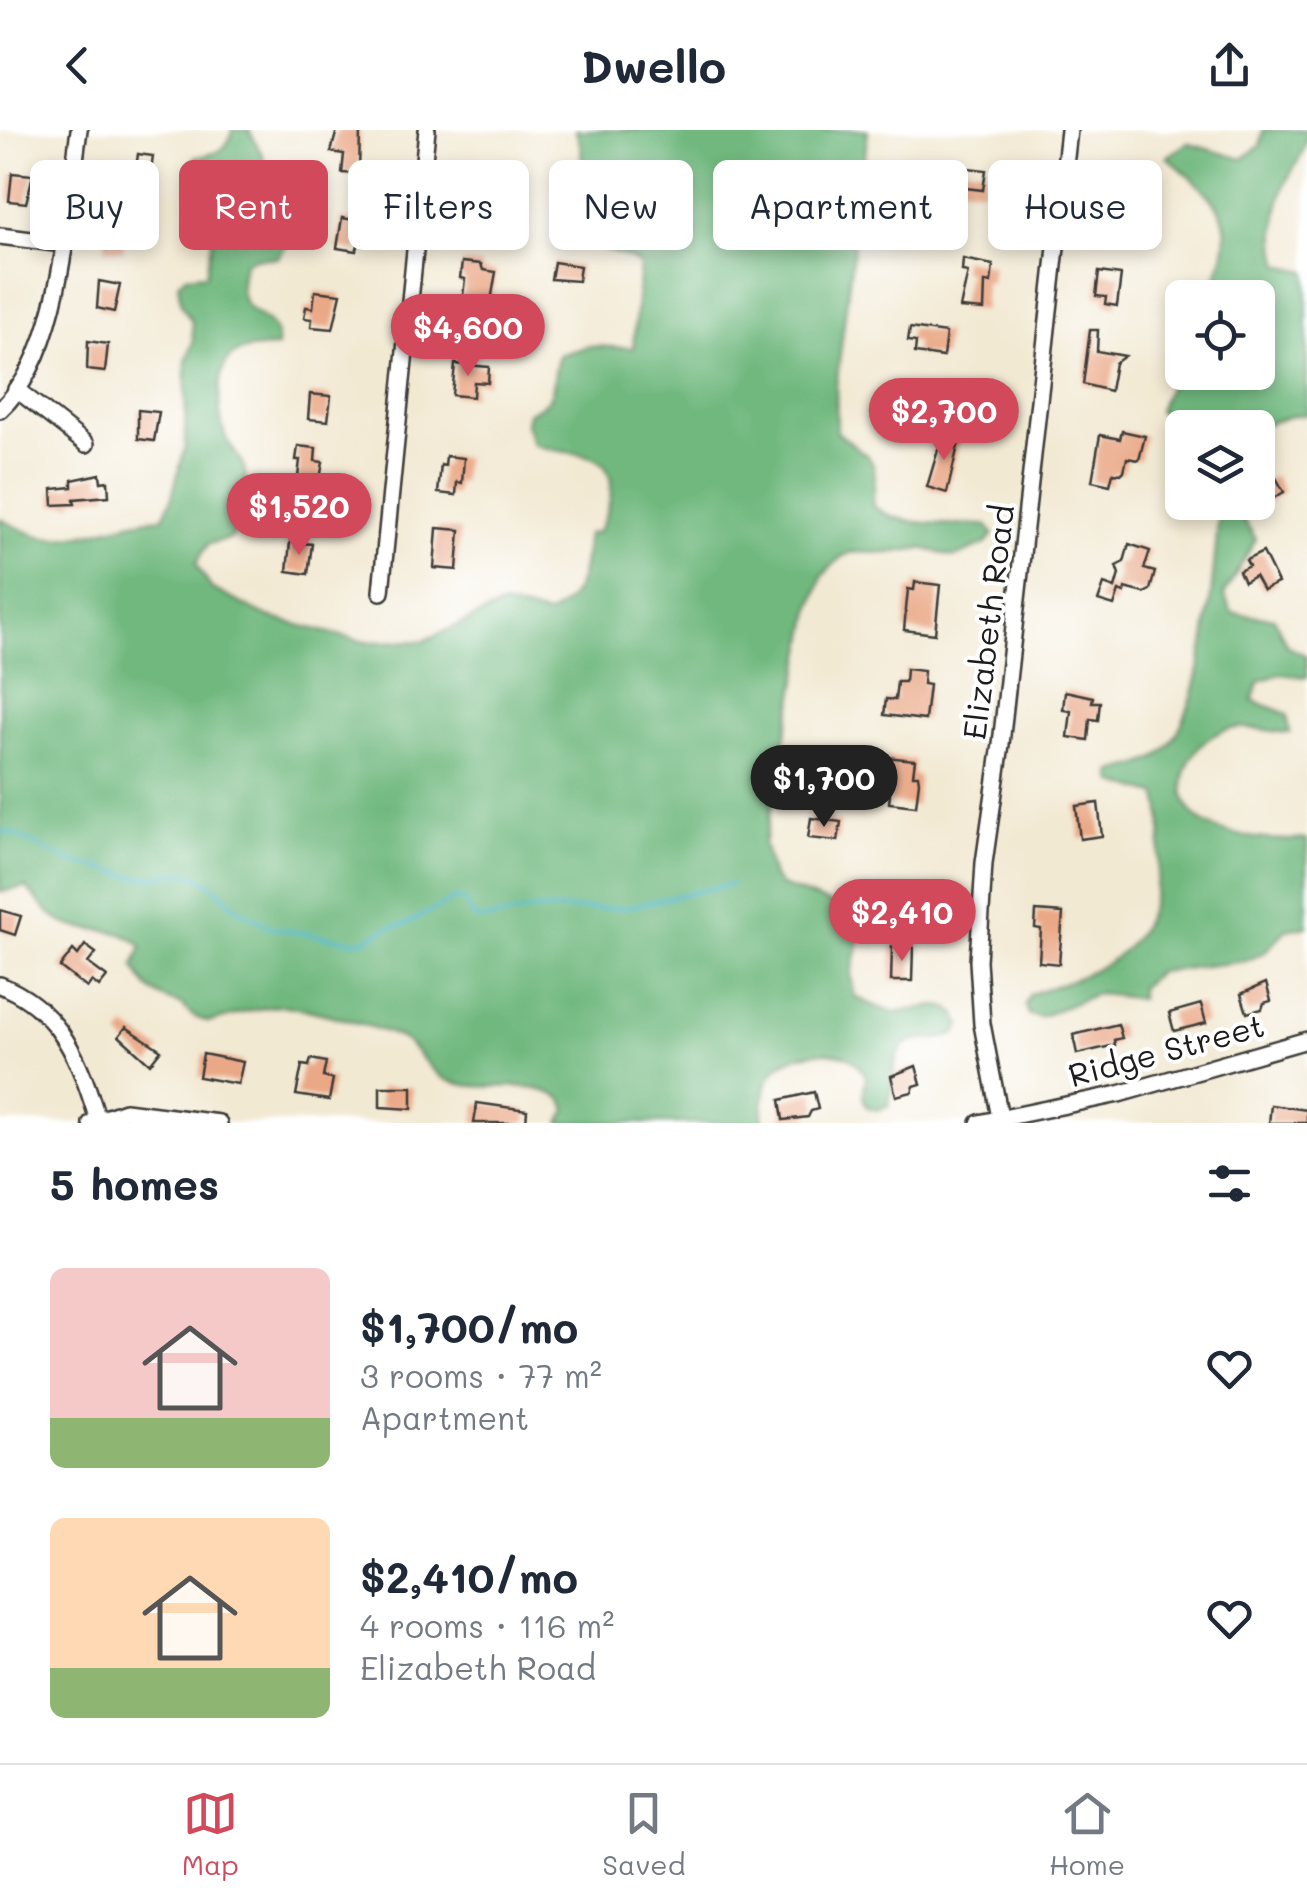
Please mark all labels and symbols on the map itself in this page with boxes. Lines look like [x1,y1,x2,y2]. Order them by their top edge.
pin: $4,600 [387,294,549,379]
pin: $2,700 [863,378,1025,463]
pin: $1,520 [218,473,380,558]
street label: Elizabeth Road [952,502,1022,742]
pin: $1,700 [743,745,905,830]
pin: $2,410 [821,879,983,964]
street label: Ridge Street [1063,1003,1269,1095]

